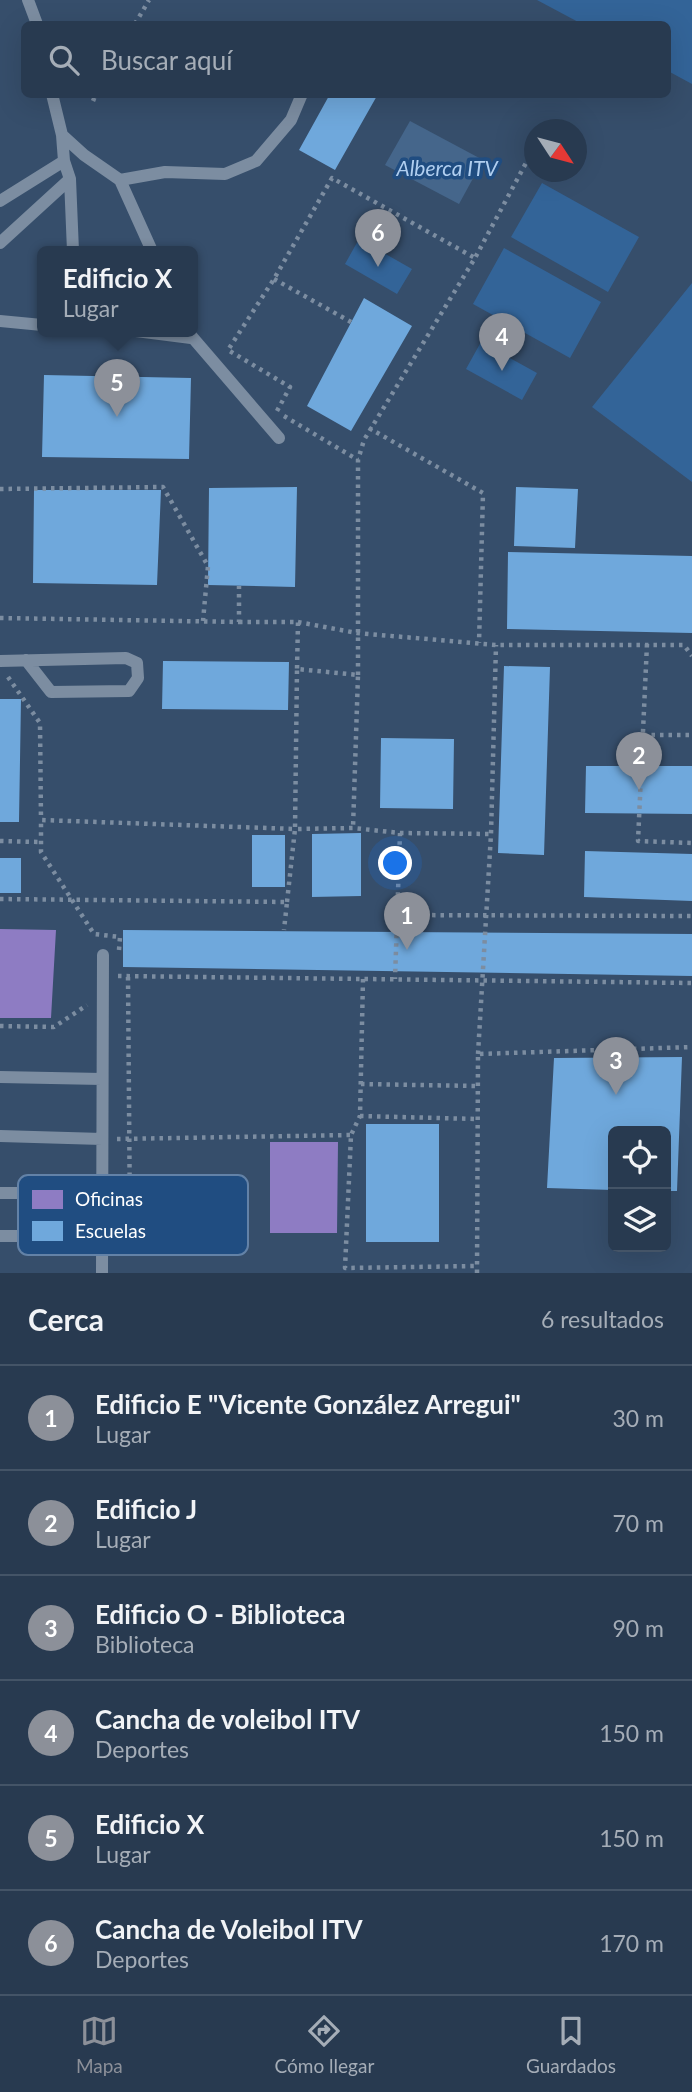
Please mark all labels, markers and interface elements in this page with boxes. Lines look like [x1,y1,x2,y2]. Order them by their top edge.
search box [21,21,671,98]
icon: search [45,41,83,79]
text: Buscar aquí [101,44,232,76]
north arrow [524,119,587,182]
water label: Alberca ITV [395,155,499,180]
pin: 6 [355,209,401,267]
popup [37,246,198,337]
text: Edificio X [63,262,172,294]
text: Lugar [63,294,119,322]
pin: 4 [479,313,525,371]
pin: 5 [94,359,140,417]
pin: 2 [616,732,662,790]
your location [378,846,412,880]
pin: 1 [384,892,430,950]
pin: 3 [593,1037,639,1095]
map controls [608,1126,671,1252]
button: locate [608,1126,671,1189]
legend [18,1175,248,1255]
text: Oficinas [75,1187,143,1210]
button: layers [608,1189,671,1252]
text: Escuelas [75,1219,146,1242]
text: Cerca [28,1301,104,1337]
text: 6 resultados [541,1305,664,1333]
text: Edificio E "Vicente González Arregui" [95,1388,521,1420]
text: 1 [44,1404,58,1432]
text: 30 m [613,1404,664,1432]
text: Lugar [95,1420,151,1448]
text: Edificio J [95,1493,197,1525]
text: 2 [44,1509,58,1537]
text: 70 m [613,1509,664,1537]
text: Lugar [95,1525,151,1553]
text: Edificio O - Biblioteca [95,1598,345,1630]
text: 3 [44,1614,58,1642]
text: 90 m [613,1614,664,1642]
text: Biblioteca [95,1630,195,1658]
text: Cancha de voleibol ITV [95,1703,360,1735]
text: 4 [44,1719,58,1747]
text: 150 m [599,1719,664,1747]
text: Deportes [95,1735,189,1763]
text: Edificio X [95,1808,204,1840]
text: 5 [44,1824,58,1852]
text: 150 m [599,1824,664,1852]
text: Lugar [95,1840,151,1868]
text: Cancha de Voleibol ITV [95,1913,362,1945]
text: 6 [44,1929,58,1957]
text: 170 m [599,1929,664,1957]
text: Deportes [95,1945,189,1973]
tab: Mapa [76,2012,123,2077]
tab: Cómo llegar [275,2012,374,2077]
tab: Guardados [526,2012,616,2077]

